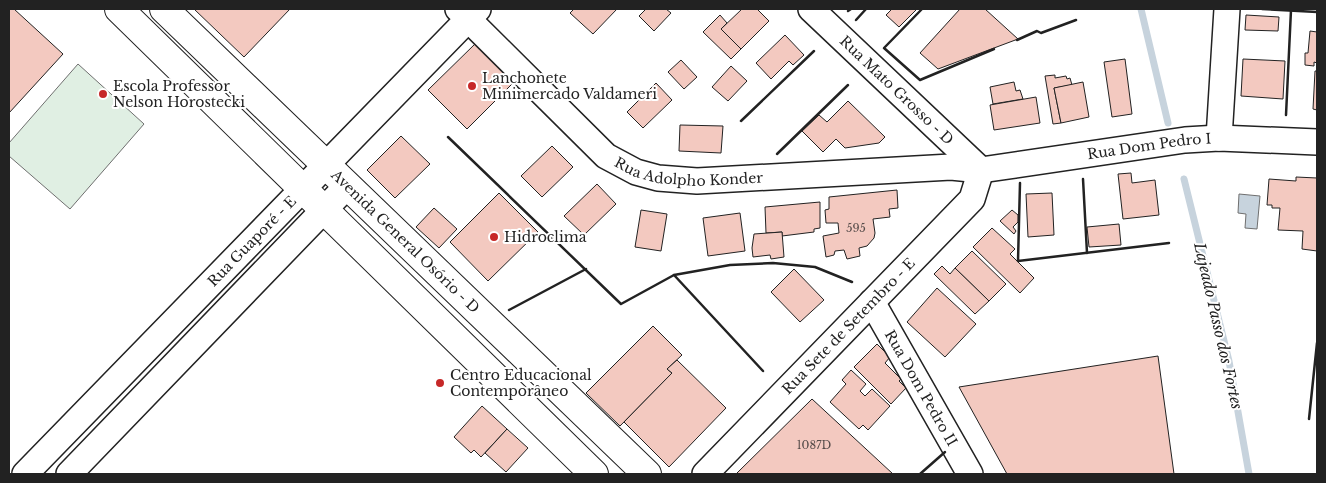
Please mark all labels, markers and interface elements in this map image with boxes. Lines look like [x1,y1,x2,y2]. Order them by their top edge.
street label: Rua Mato Grosso - D [836,32,957,148]
place label: Lanchonete Minimercado Valdameri [482,69,657,103]
place label: Escola Professor Nelson Horostecki [113,77,245,111]
marker: Lanchonete Minimercado Valdameri [466,80,478,92]
marker: Escola Professor Nelson Horostecki [97,88,109,100]
street label: Rua Dom Pedro I [1086,129,1212,163]
street label: Rua Adolpho Konder [611,153,764,190]
street label: Avenida General Osório - D [327,165,483,317]
street label: Rua Guaporé - E [204,192,300,290]
house number: 595 [846,221,866,235]
place label: Hidroclima [504,228,587,246]
marker: Hidroclima [488,231,500,243]
water label: Lajeado Passo dos Fortes [1190,240,1247,411]
street label: Rua Sete de Setembro - E [778,254,919,398]
street label: Rua Dom Pedro II [881,327,961,449]
place label: Centro Educacional Contemporâneo [450,366,592,400]
marker: Centro Educacional Contemporâneo [434,377,446,389]
house number: 1087D [797,438,832,452]

